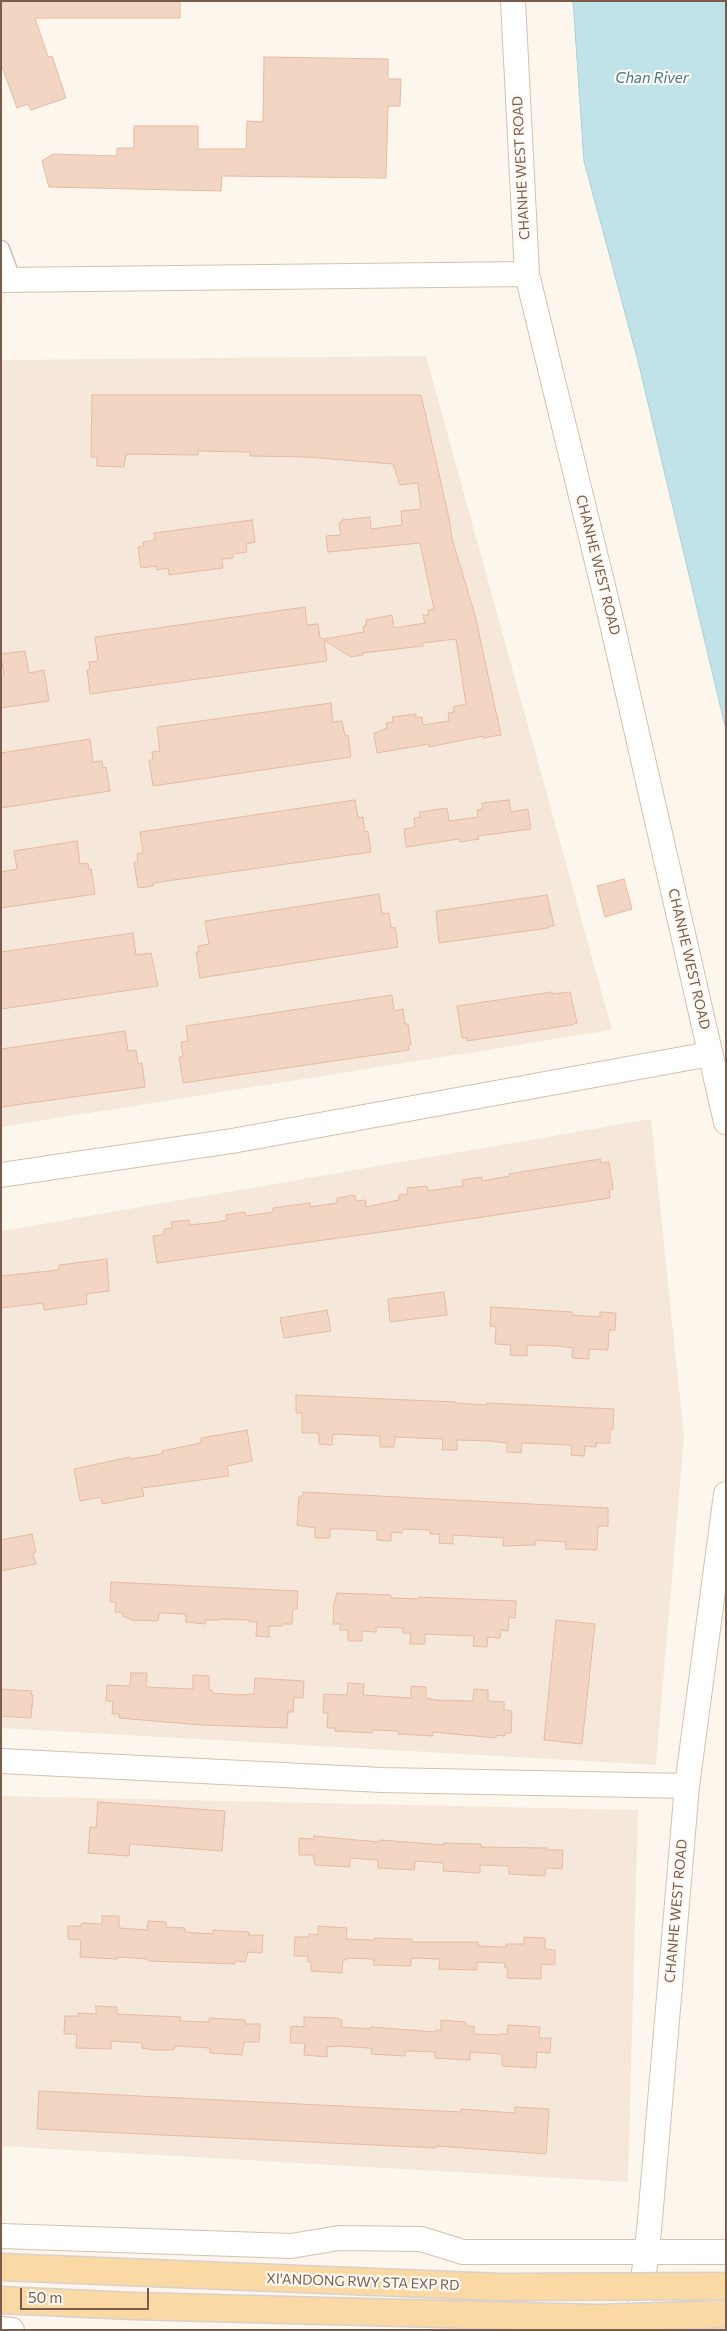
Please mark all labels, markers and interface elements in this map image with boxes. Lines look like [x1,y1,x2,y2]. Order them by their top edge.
water label: Chan River [615,69,689,87]
street label: CHANHE WEST ROAD [509,96,533,240]
street label: CHANHE WEST ROAD [572,493,624,637]
street label: CHANHE WEST ROAD [665,887,713,1031]
street label: CHANHE WEST ROAD [661,1838,691,1984]
street label: XI'ANDONG RWY STA EXP RD [266,2270,460,2294]
scale bar [22,2278,151,2310]
text: 50 m [28,2288,62,2306]

